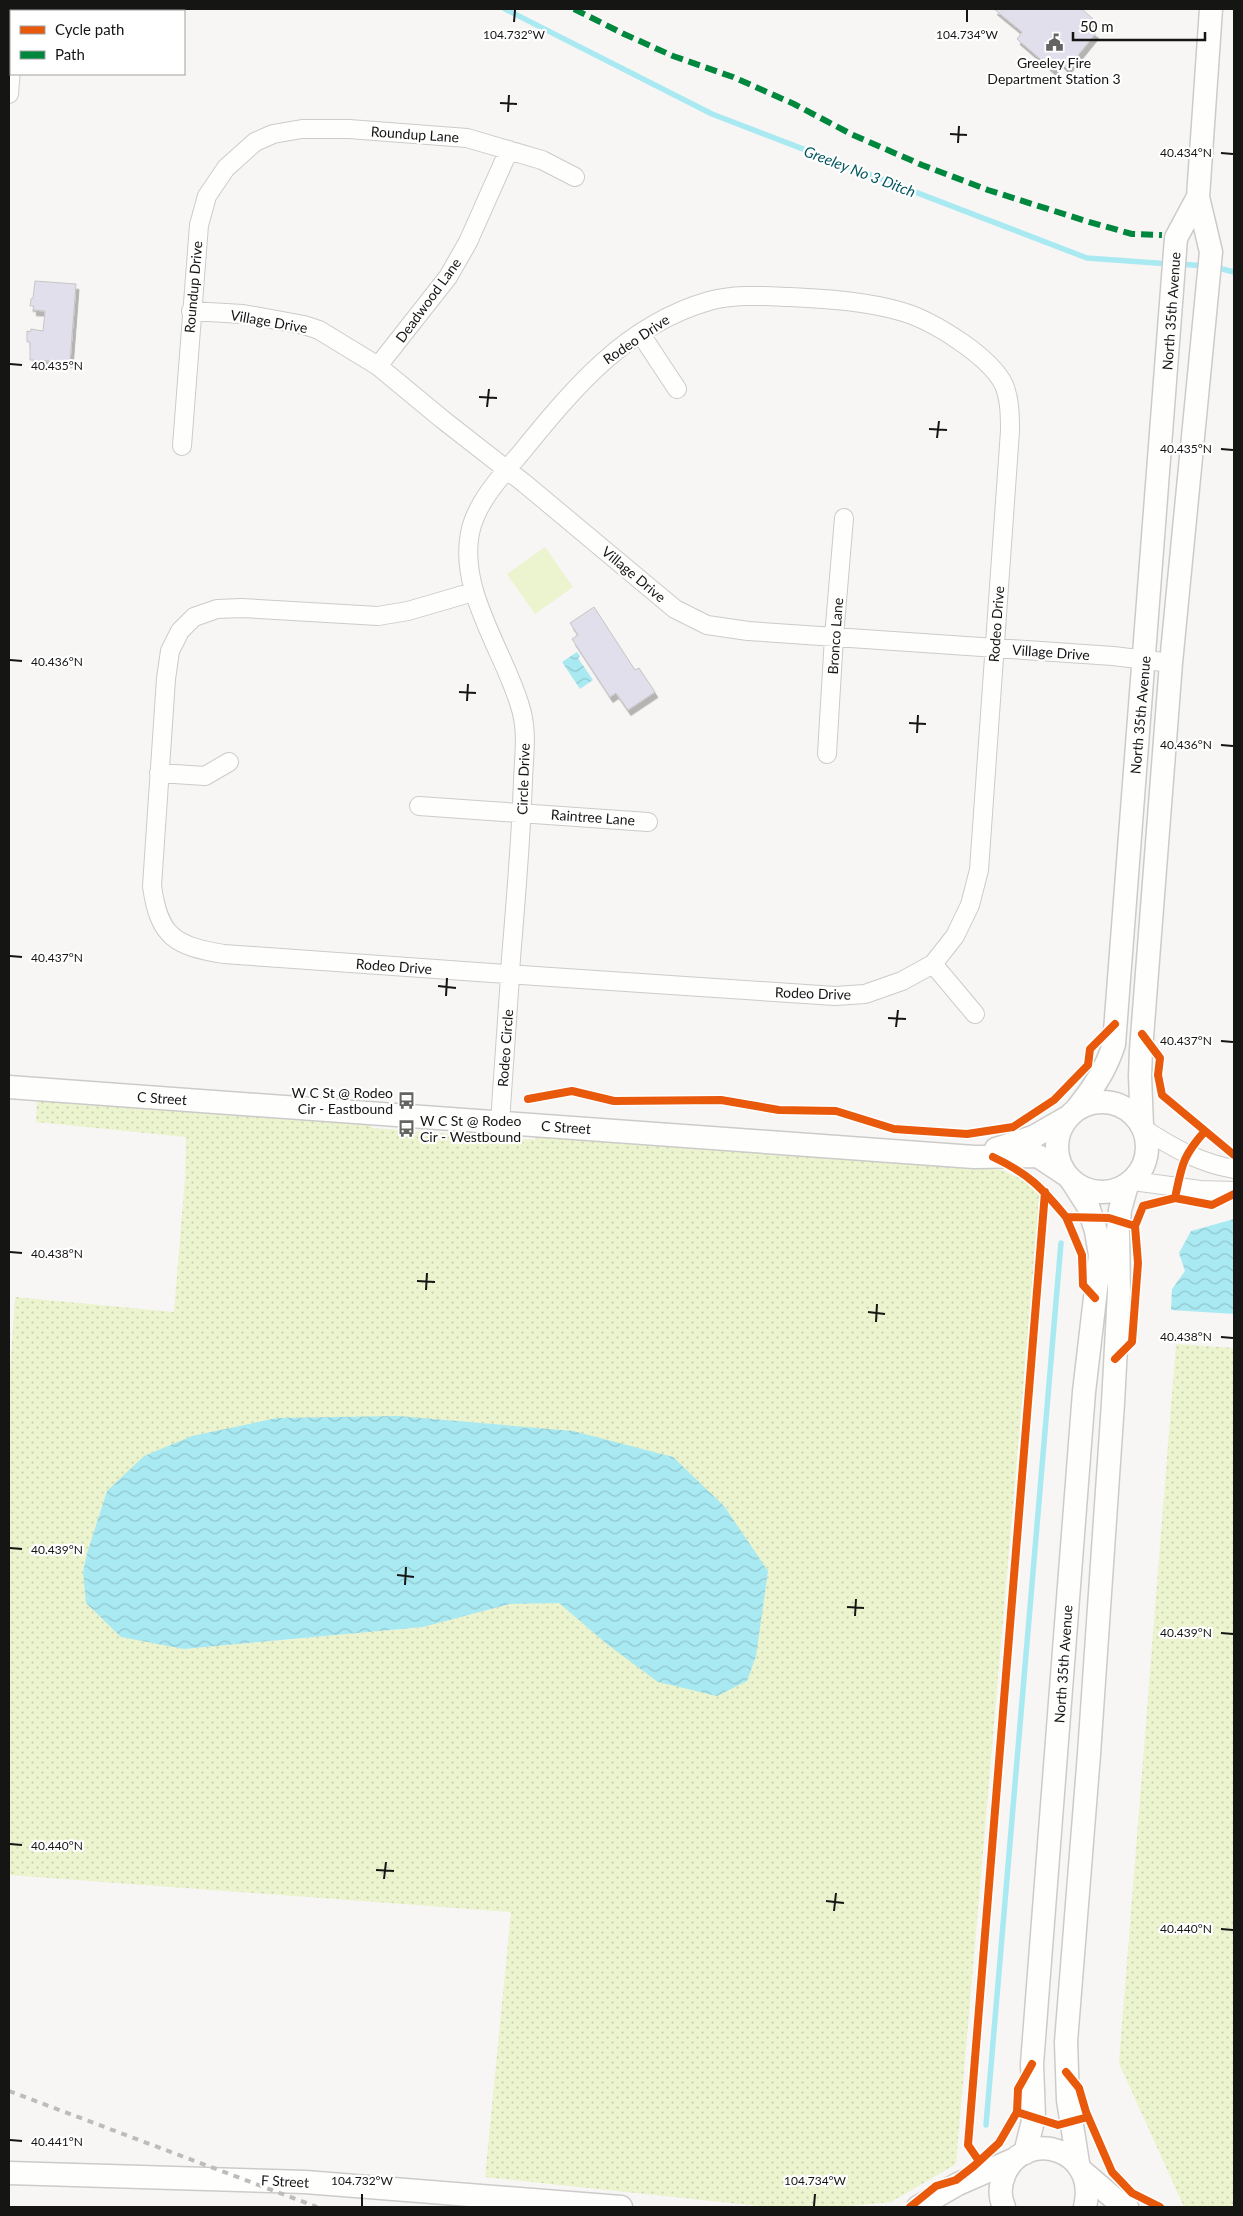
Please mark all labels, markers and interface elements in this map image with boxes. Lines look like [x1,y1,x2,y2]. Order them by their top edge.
legend [10,10,185,75]
scale bar [1073,10,1206,42]
text: 50 m [1080,17,1114,35]
text: Cycle path [55,20,124,38]
text: 104.732°W [483,27,546,42]
text: 104.734°W [936,27,999,42]
public building icon: Greeley Fire Department Station 3 [1044,32,1064,52]
text: Path [55,45,85,63]
place label: Greeley Fire Department Station 3 [987,54,1121,87]
street label: Roundup Lane [370,122,460,146]
water label: Greeley No 3 Ditch [802,141,918,201]
text: 40.434°N [1160,145,1212,160]
street label: Roundup Drive [181,240,205,334]
street label: North 35th Avenue [1158,251,1184,371]
street label: Deadwood Lane [392,254,464,346]
street label: Village Drive [229,306,309,336]
street label: Rodeo Drive [600,311,672,367]
text: 40.435°N [31,358,83,373]
text: 40.435°N [1160,441,1212,456]
street label: Village Drive [599,542,669,606]
street label: Rodeo Drive [985,585,1007,663]
street label: Bronco Lane [824,597,846,675]
street label: Village Drive [1012,641,1090,663]
text: 40.436°N [31,654,83,669]
street label: North 35th Avenue [1126,655,1154,775]
text: 40.436°N [1160,737,1212,752]
street label: Circle Drive [513,743,533,815]
street label: Raintree Lane [550,806,636,828]
text: 40.437°N [31,950,83,965]
street label: Rodeo Drive [355,955,433,977]
street label: Rodeo Drive [775,983,851,1003]
street label: Rodeo Circle [494,1009,516,1087]
text: 40.437°N [1160,1033,1212,1048]
place label: W C St @ Rodeo Cir - Eastbound [292,1084,393,1117]
street label: C Street [137,1088,187,1108]
bus stop icon: W C St @ Rodeo Cir - Eastbound [397,1090,417,1110]
place label: W C St @ Rodeo Cir - Westbound [420,1112,521,1145]
street label: C Street [541,1117,591,1137]
bus stop icon: W C St @ Rodeo Cir - Westbound [396,1118,416,1138]
text: 40.438°N [31,1246,83,1261]
text: 40.438°N [1160,1329,1212,1344]
text: 40.439°N [31,1542,83,1557]
street label: North 35th Avenue [1050,1604,1076,1724]
text: 40.439°N [1160,1625,1212,1640]
text: 40.440°N [31,1838,83,1853]
text: 40.440°N [1160,1921,1212,1936]
text: 40.441°N [31,2134,83,2149]
street label: F Street [261,2171,309,2191]
text: 104.732°W [331,2173,394,2188]
text: 104.734°W [784,2173,847,2188]

